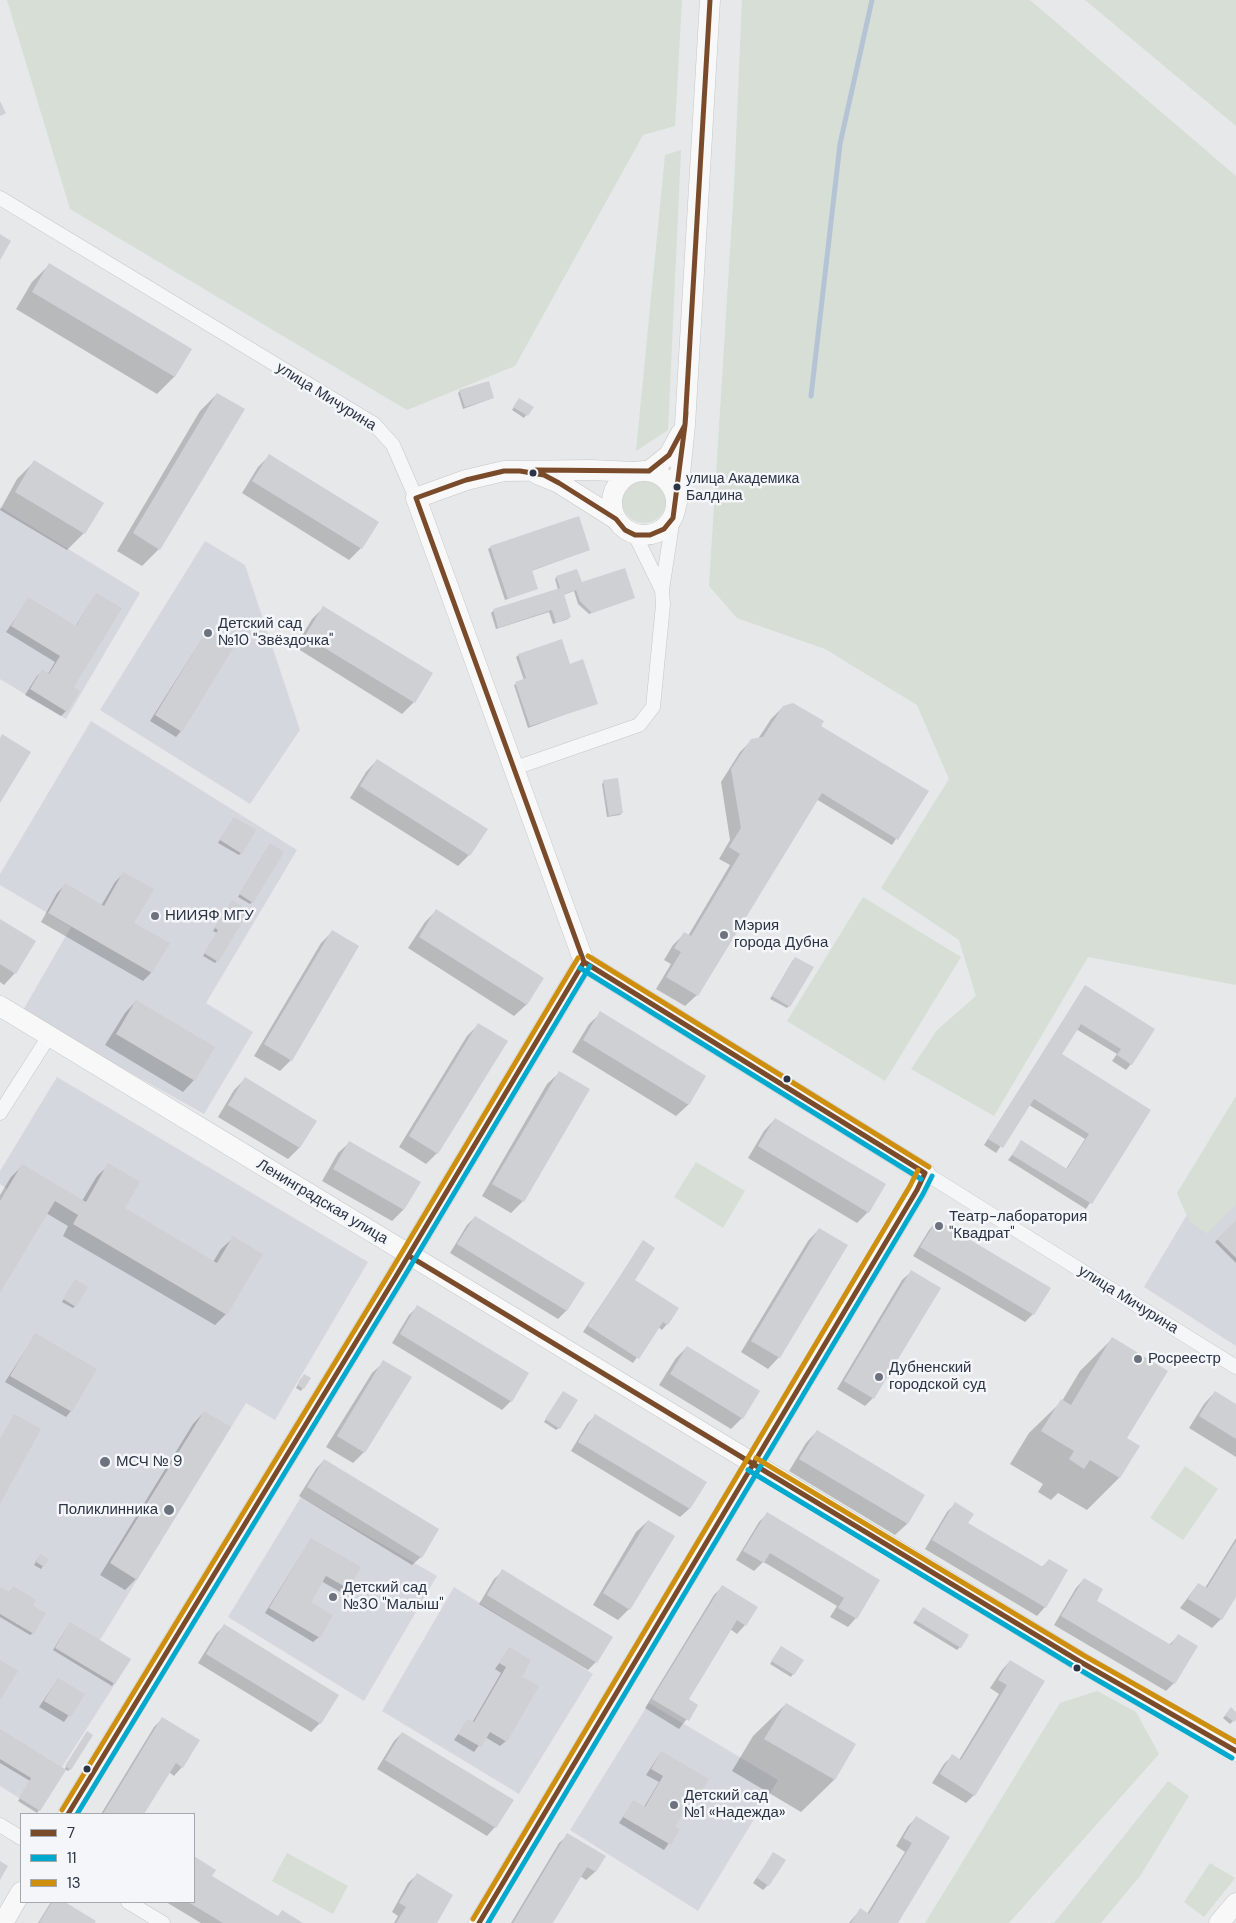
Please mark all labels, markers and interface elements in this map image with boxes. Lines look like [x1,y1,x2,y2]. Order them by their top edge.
street label: улица Мичурина [273,359,379,435]
unlabelled marker [528,468,538,478]
place label: улица Академика Балдина [686,471,799,504]
marker: улица Академика Балдина [672,482,682,492]
place label: Детский сад №10 "Звёздочка" [218,615,333,650]
marker: Детский сад №10 "Звёздочка" [202,627,214,639]
place label: НИИЯФ МГУ [165,907,254,925]
marker: НИИЯФ МГУ [149,910,161,922]
place label: Мэрия города Дубна [734,917,828,952]
marker: Мэрия города Дубна [718,929,730,941]
unlabelled marker [782,1074,792,1084]
street label: Ленинградская улица [253,1156,391,1248]
place label: Театр-лаборатория "Квадрат" [949,1208,1087,1243]
marker: Театр-лаборатория "Квадрат" [933,1220,945,1232]
street label: улица Мичурина [1075,1262,1181,1338]
place label: Росреестр [1148,1350,1221,1368]
marker: Росреестр [1132,1353,1144,1365]
place label: Дубненский городской суд [889,1359,986,1394]
marker: Дубненский городской суд [873,1371,885,1383]
place label: МСЧ № 9 [116,1453,182,1471]
marker: МСЧ № 9 [98,1455,112,1469]
place label: Поликлинника [58,1501,158,1519]
marker: Поликлинника [162,1503,176,1517]
place label: Детский сад №30 "Малыш" [343,1579,444,1614]
marker: Детский сад №30 "Малыш" [327,1591,339,1603]
unlabelled marker [1072,1663,1082,1673]
unlabelled marker [82,1764,92,1774]
place label: Детский сад №1 «Надежда» [684,1787,786,1822]
marker: Детский сад №1 «Надежда» [668,1799,680,1811]
legend [20,1813,195,1903]
text: 7 [67,1823,75,1843]
text: 11 [67,1848,76,1868]
text: 13 [67,1873,81,1893]

